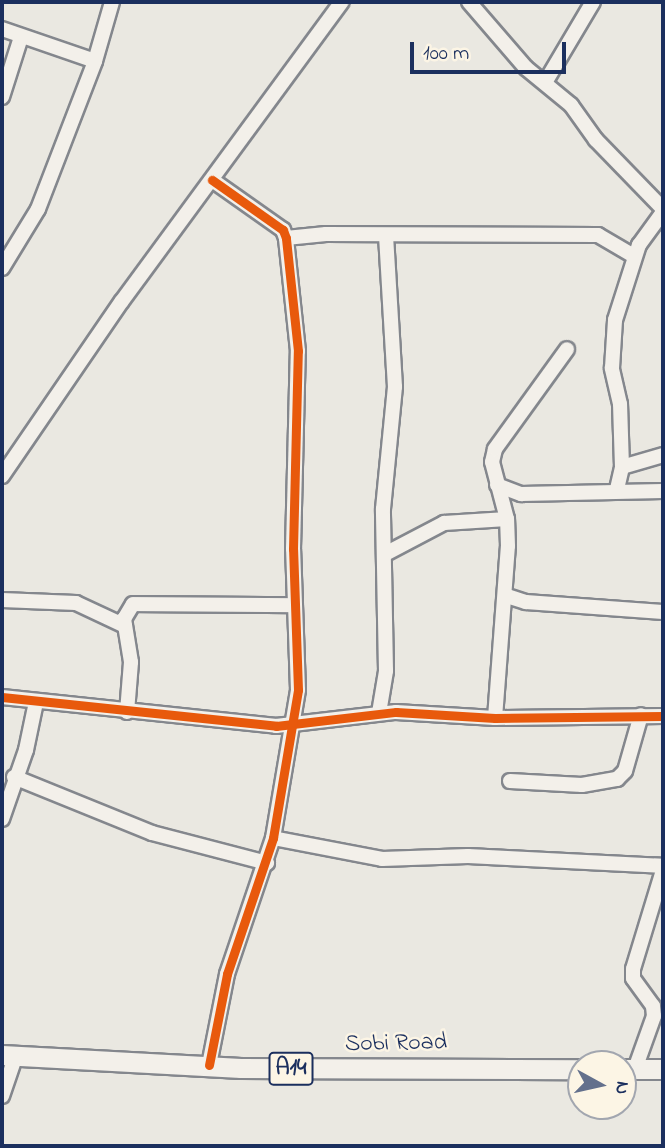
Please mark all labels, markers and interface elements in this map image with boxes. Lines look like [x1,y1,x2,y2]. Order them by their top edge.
scale bar [413,28,569,72]
text: 100 m [423,39,469,69]
street label: Sobi Road [345,1029,447,1059]
road number: A14 [268,1050,314,1088]
north arrow [567,1050,637,1120]
text: N [607,1079,636,1096]

